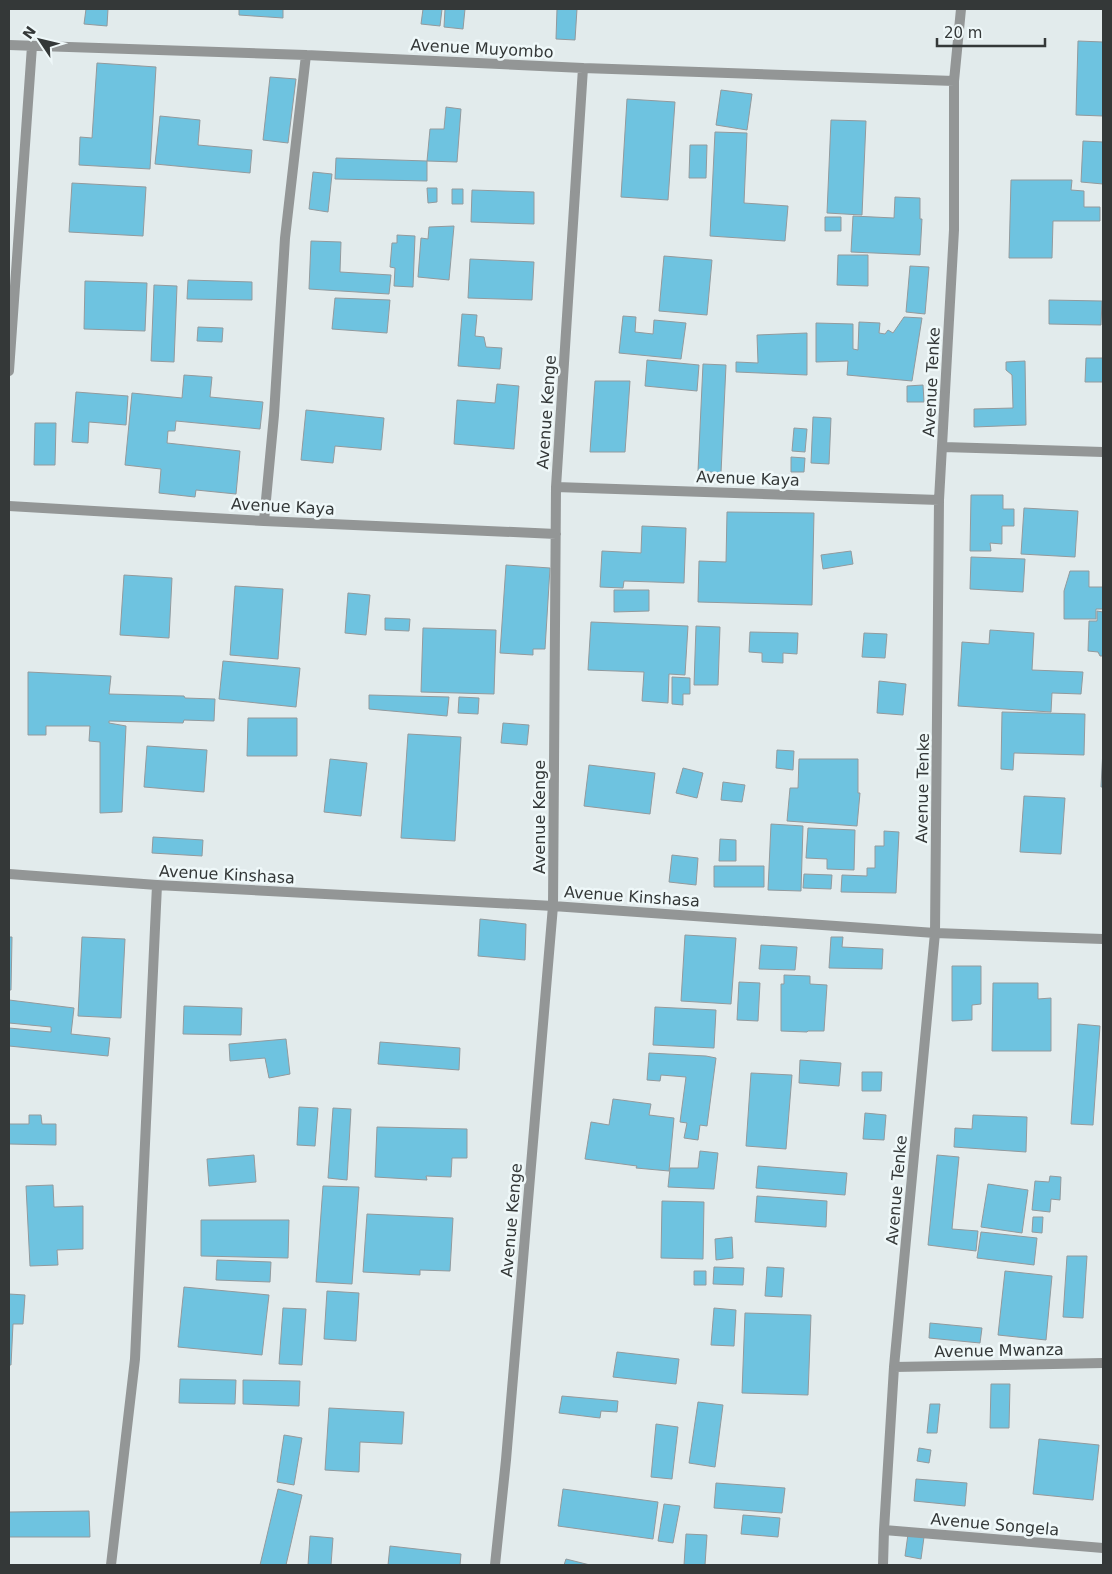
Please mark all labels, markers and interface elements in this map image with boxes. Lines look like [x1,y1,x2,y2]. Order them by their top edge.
north arrow [15,15,65,65]
scale bar [937,15,1044,47]
text: N [19,23,39,42]
text: 20 m [944,24,982,42]
street label: Avenue Muyombo [410,35,554,62]
street label: Avenue Tenke [919,327,944,438]
street label: Avenue Kenge [533,354,560,470]
street label: Avenue Kaya [696,467,800,490]
street label: Avenue Kaya [231,494,335,519]
street label: Avenue Tenke [912,733,933,843]
street label: Avenue Kenge [530,760,549,874]
street label: Avenue Kinshasa [159,861,295,888]
street label: Avenue Kinshasa [563,882,700,911]
street label: Avenue Tenke [882,1134,911,1246]
street label: Avenue Kenge [497,1162,526,1278]
street label: Avenue Mwanza [934,1340,1064,1361]
street label: Avenue Songela [930,1509,1060,1540]

